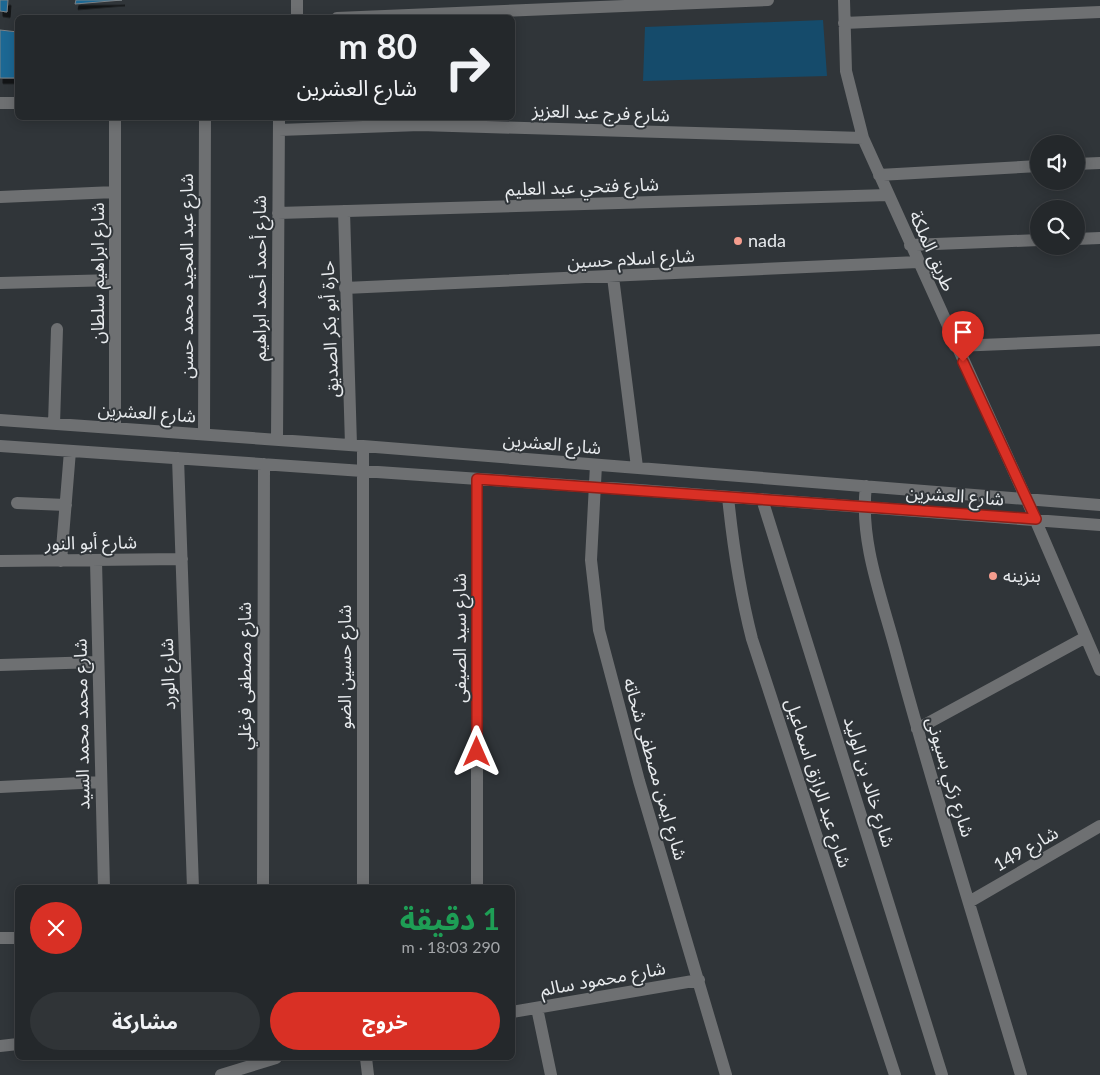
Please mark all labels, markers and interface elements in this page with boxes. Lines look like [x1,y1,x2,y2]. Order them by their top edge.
text: 80 m [339,24,417,66]
icon: right [435,35,500,100]
text: شارع العشرين [297,74,417,101]
street label: شارع فرج عبد العزيز [531,99,670,129]
map controls [1030,135,1085,255]
button: sound [1030,135,1085,190]
street label: شارع فتحي عبد العليم [505,172,659,204]
street label: شارع عبد المجيد محمد حسن [175,173,201,379]
street label: شارع أحمد أحمد ابراهيم [248,195,274,361]
button: search [1030,200,1085,255]
street label: شارع ابراهيم سلطان [86,202,112,344]
street label: طريق الملكة [904,207,960,295]
place label: nada [748,229,786,251]
marker: nada [732,235,744,247]
street label: شارع اسلام حسين [566,244,696,276]
street label: حارة أبو بكر الصديق [316,260,343,398]
pin [942,311,984,362]
icon: arrive [949,318,977,346]
street label: شارع العشرين [97,398,197,430]
street label: شارع العشرين [502,428,602,462]
street label: شارع العشرين [905,481,1005,513]
street label: شارع أبو النور [44,530,137,558]
place label: بنزينه [1003,564,1041,587]
marker: بنزينه [987,570,999,582]
street label: شارع سيد الصيفى [448,573,474,703]
street label: شارع مصطفى فرغلي [233,602,259,750]
street label: شارع حسين الضو [333,605,359,729]
street label: شارع محمد محمد السيد [69,638,97,810]
street label: شارع الورد [155,638,183,710]
street label: شارع ايمن مصطفى شحاته [616,675,693,863]
street label: شارع عبد الرازق اسماعيل [777,695,857,871]
street label: شارع خالد بن الوليد [836,714,900,851]
street label: شارع زكي بسيونى [918,714,980,841]
position arrow [450,725,502,777]
street label: شارع 149 [989,821,1064,879]
text: 1 دقيقة [400,900,500,936]
button: close [30,902,82,954]
text: 290 m · 18:03 [401,937,500,956]
street label: شارع محمود سالم [538,956,668,1004]
button: مشاركة [30,992,260,1050]
button: خروج [270,992,500,1050]

